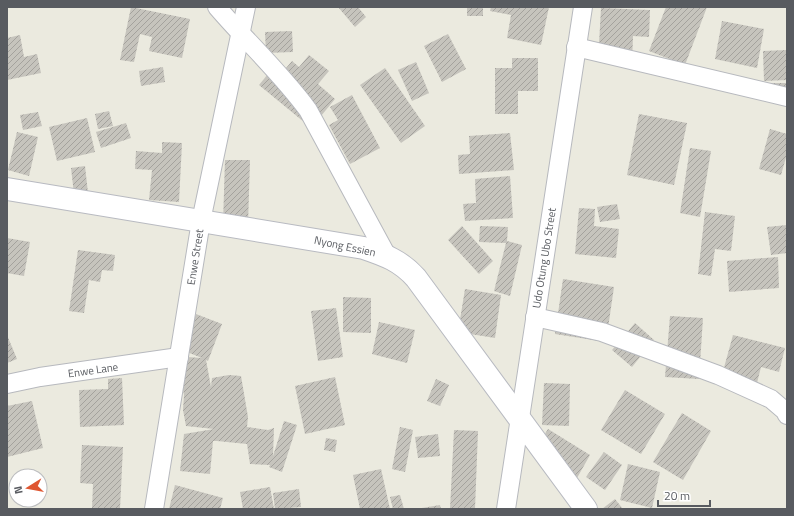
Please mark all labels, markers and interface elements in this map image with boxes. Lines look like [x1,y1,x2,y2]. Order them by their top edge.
street label: Udo Otung Ubo Street [528,207,560,309]
street label: Enwe Street [183,228,207,286]
street label: Nyong Essien [313,232,377,260]
street label: Enwe Lane [67,359,120,381]
north arrow [8,468,48,508]
scale bar [658,482,710,508]
text: N [10,485,27,495]
text: 20 m [664,486,690,505]

